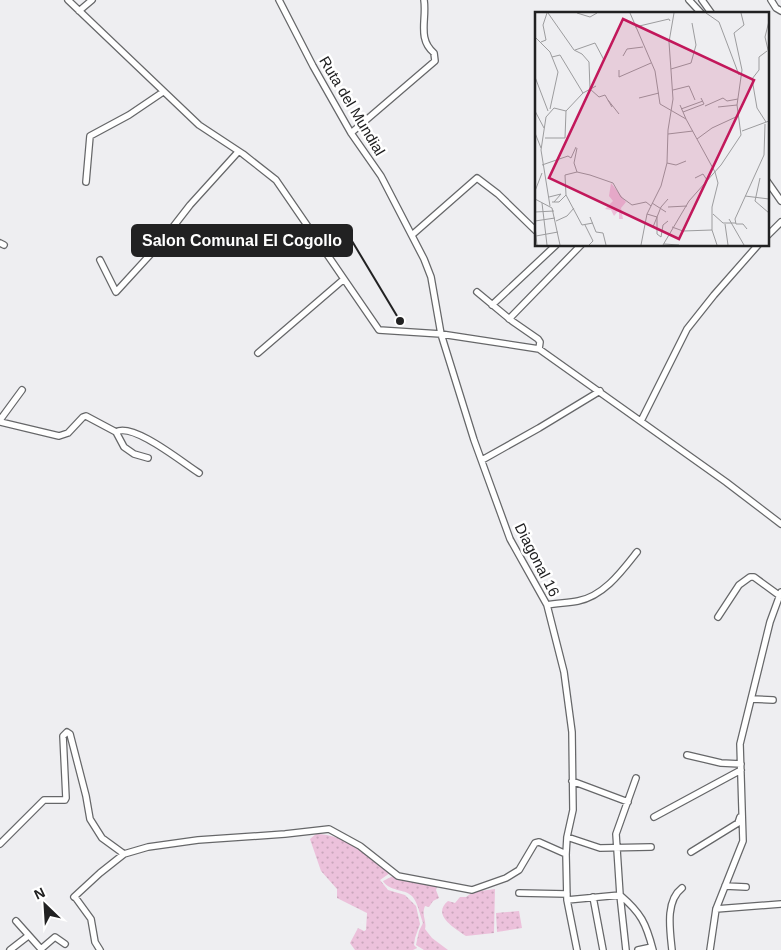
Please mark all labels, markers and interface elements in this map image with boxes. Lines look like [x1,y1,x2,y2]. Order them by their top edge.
inset map [535,12,768,246]
street label: Ruta del Mundial [316,53,389,158]
callout: Salon Comunal El Cogollo [132,225,352,256]
text: Salon Comunal El Cogollo [142,232,342,249]
street label: Diagonal 16 [512,520,563,599]
north arrow [20,880,70,930]
text: N [32,884,47,903]

